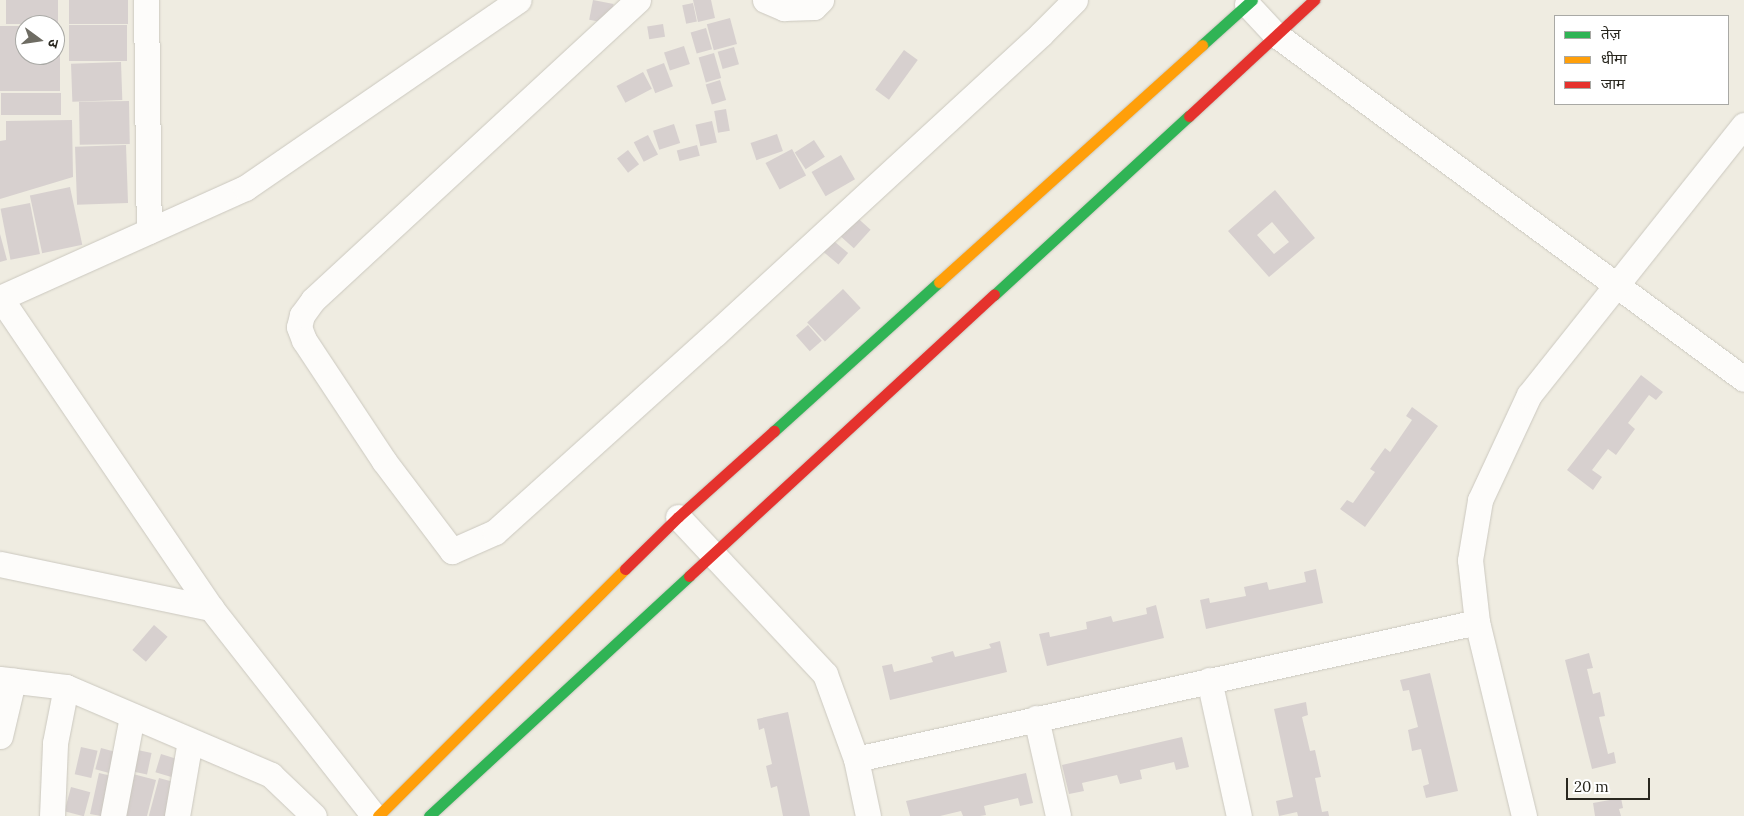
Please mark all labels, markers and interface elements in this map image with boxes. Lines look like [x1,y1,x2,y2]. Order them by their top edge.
north arrow [15,15,65,65]
legend [1554,15,1729,105]
text: तेज़ [1601,24,1621,43]
text: उ [44,37,63,50]
text: धीमा [1601,49,1627,68]
text: जाम [1601,74,1625,93]
scale bar [1569,768,1653,800]
text: 20 m [1574,777,1609,796]

